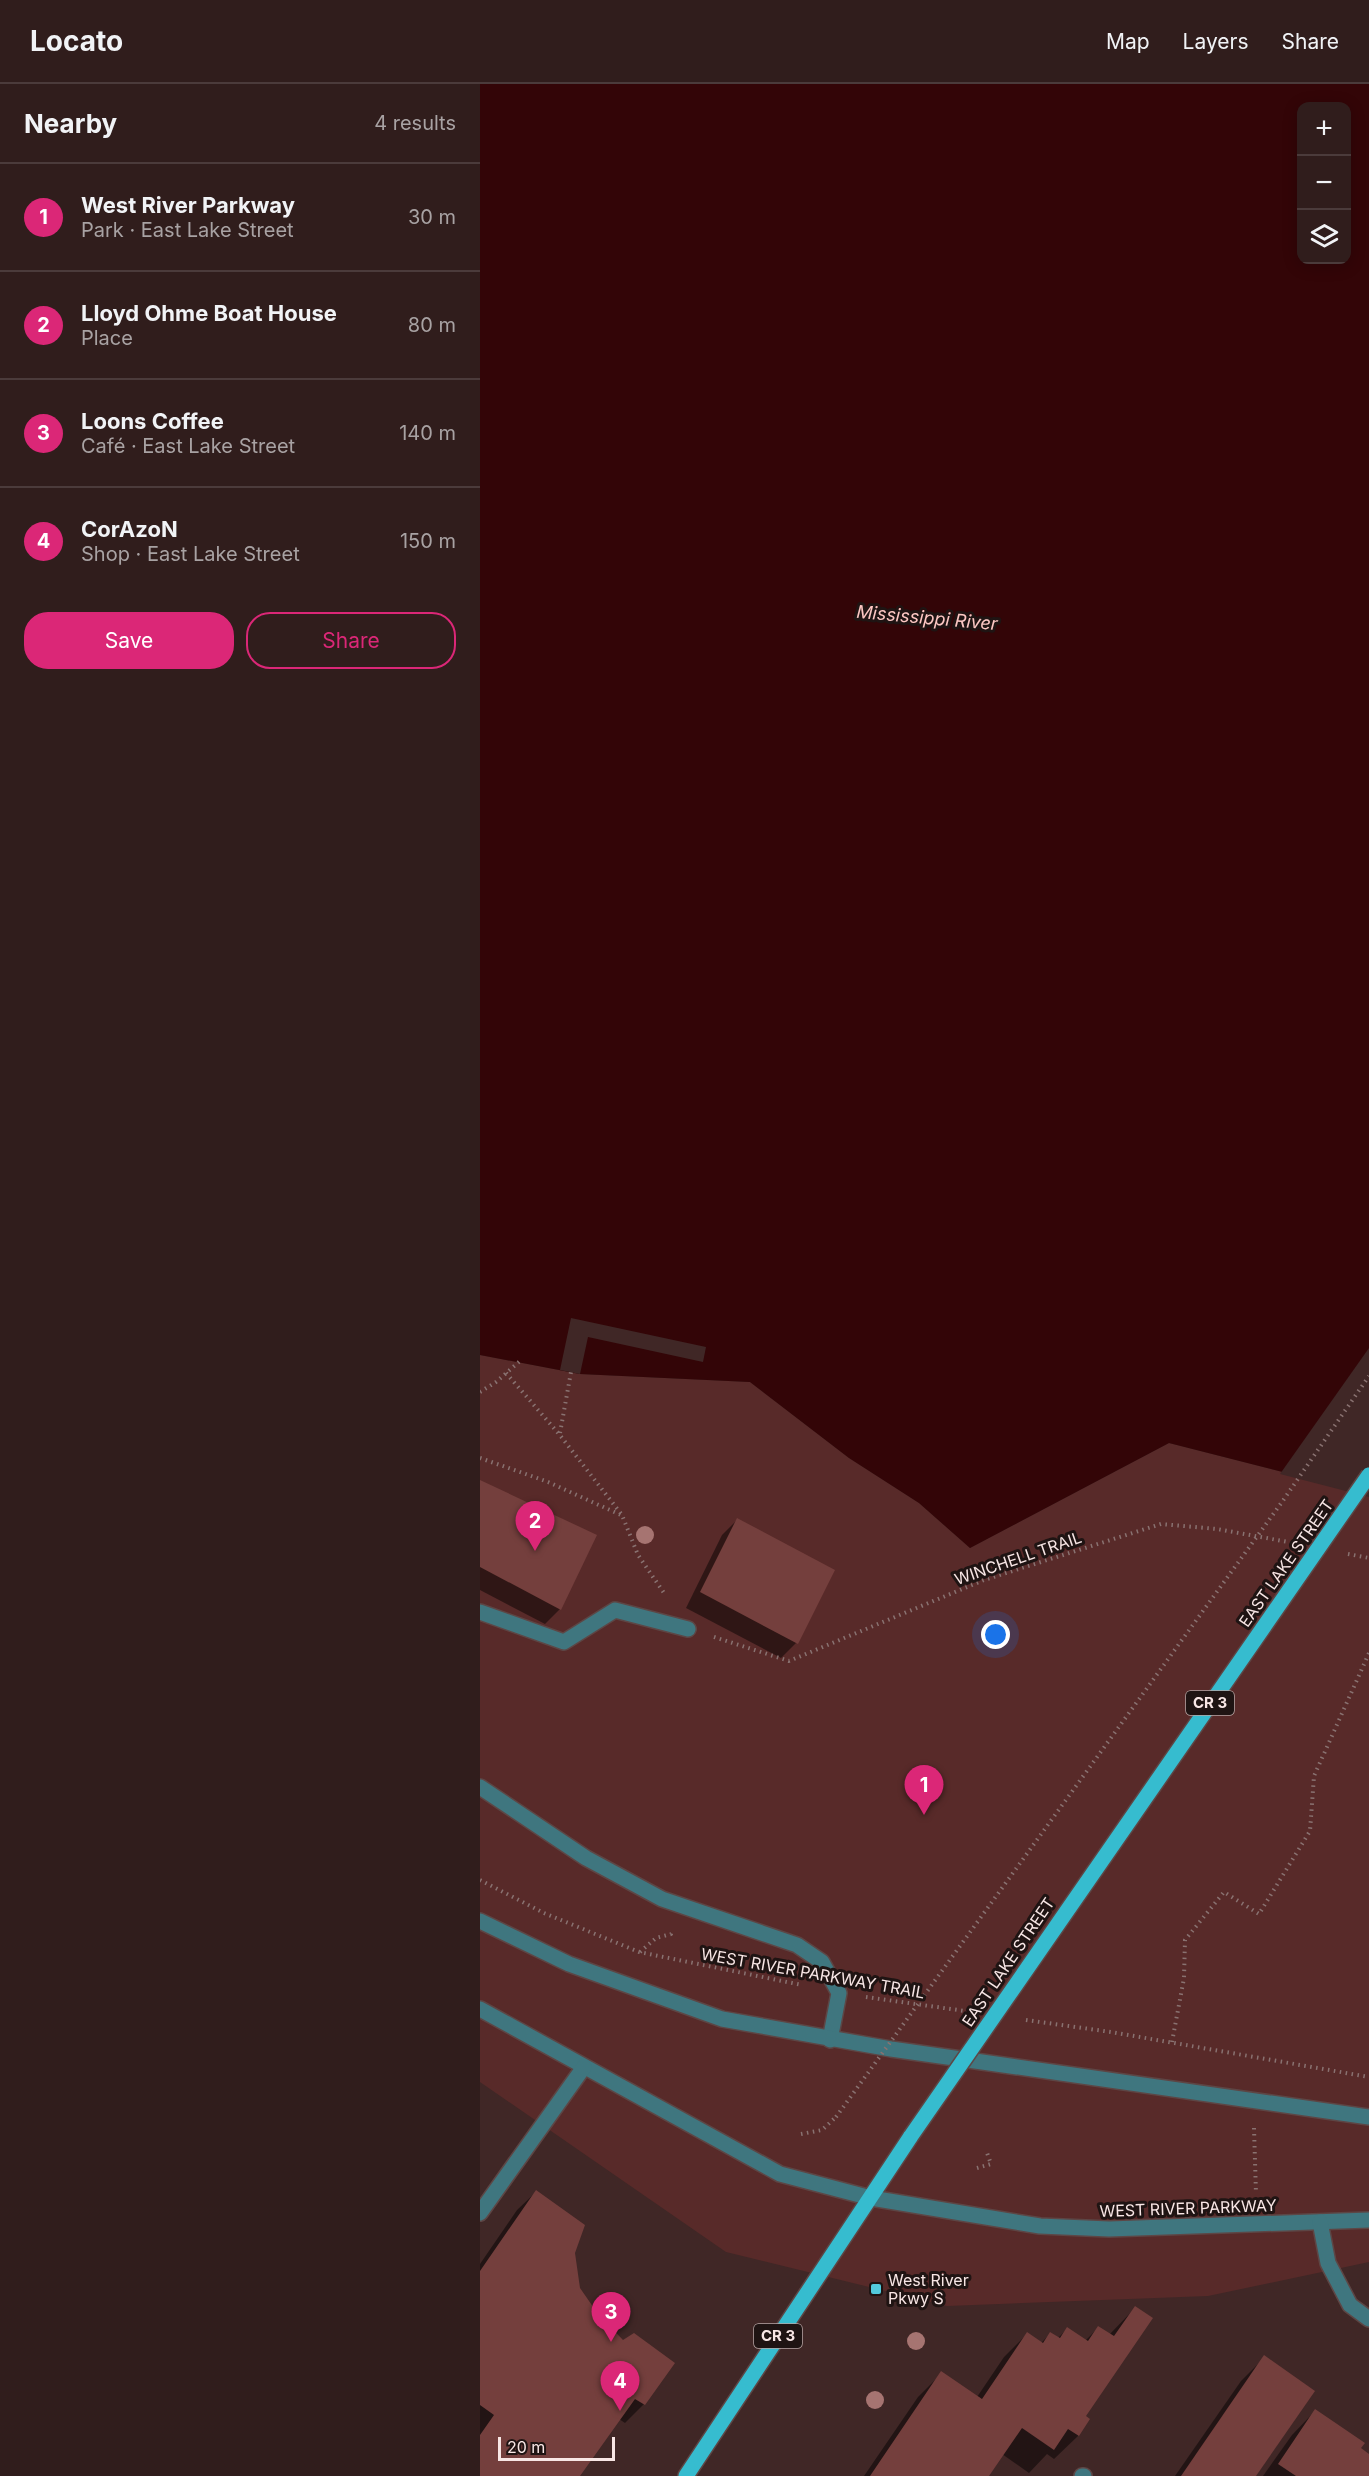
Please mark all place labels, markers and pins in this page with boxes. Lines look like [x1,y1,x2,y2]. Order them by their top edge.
pin: 2 [516,1502,554,1551]
pin: 1 [904,1766,944,1815]
place label: West River Pkwy S [888,2270,969,2308]
marker: West River Pkwy S [869,2282,883,2296]
pin: 3 [592,2292,630,2342]
pin: 4 [600,2362,640,2411]

